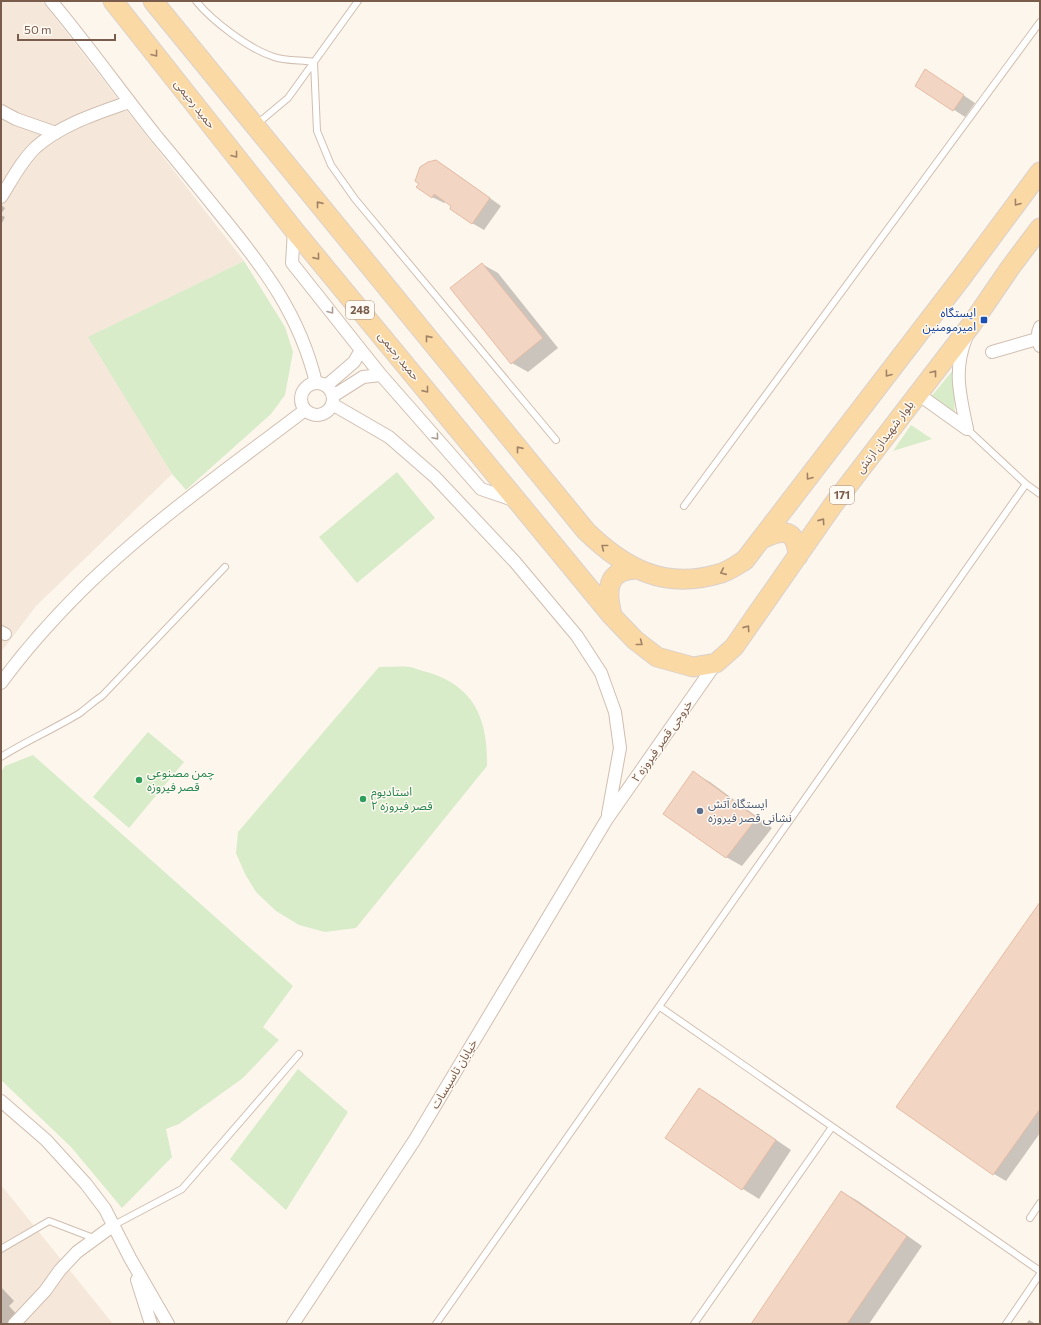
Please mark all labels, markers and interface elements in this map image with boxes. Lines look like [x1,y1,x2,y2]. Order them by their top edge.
scale bar [18,16,115,42]
text: 50 m [24,22,52,36]
one-way arrow [150,49,157,56]
street label: حمید رحیمی [171,76,219,131]
one-way arrow [231,151,238,158]
one-way arrow [1015,199,1022,206]
one-way arrow [316,202,323,209]
one-way arrow [312,252,319,259]
road number: 248 [346,301,374,319]
place label: ایستگاه امیرمومنین [922,305,976,334]
one-way arrow [326,307,333,314]
marker: ایستگاه امیرمومنین [979,315,989,325]
street label: حمید رحیمی [375,328,424,383]
one-way arrow [425,335,432,342]
one-way arrow [885,369,892,376]
one-way arrow [929,370,937,377]
one-way arrow [421,385,428,392]
street label: بلوار شهیدان ارتش [852,397,917,476]
one-way arrow [431,432,438,440]
one-way arrow [516,447,523,454]
one-way arrow [807,473,814,480]
road number: 171 [830,486,854,504]
one-way arrow [817,519,824,526]
one-way arrow [601,545,608,552]
one-way arrow [719,567,727,575]
one-way arrow [742,625,749,632]
one-way arrow [635,639,642,646]
street label: خروجی قصر فیروزه ۲ [628,697,696,785]
place label: چمن مصنوعی قصر فیروزه [147,765,214,794]
marker: چمن مصنوعی قصر فیروزه [134,775,144,785]
place label: استادیوم قصر فیروزه ۲ [371,784,433,813]
marker: استادیوم قصر فیروزه ۲ [358,794,368,804]
place label: ایستگاه آتش نشانی قصر فیروزه [708,796,792,825]
marker: ایستگاه آتش نشانی قصر فیروزه [695,806,705,816]
street label: خیابان تاسیسات [427,1036,480,1111]

